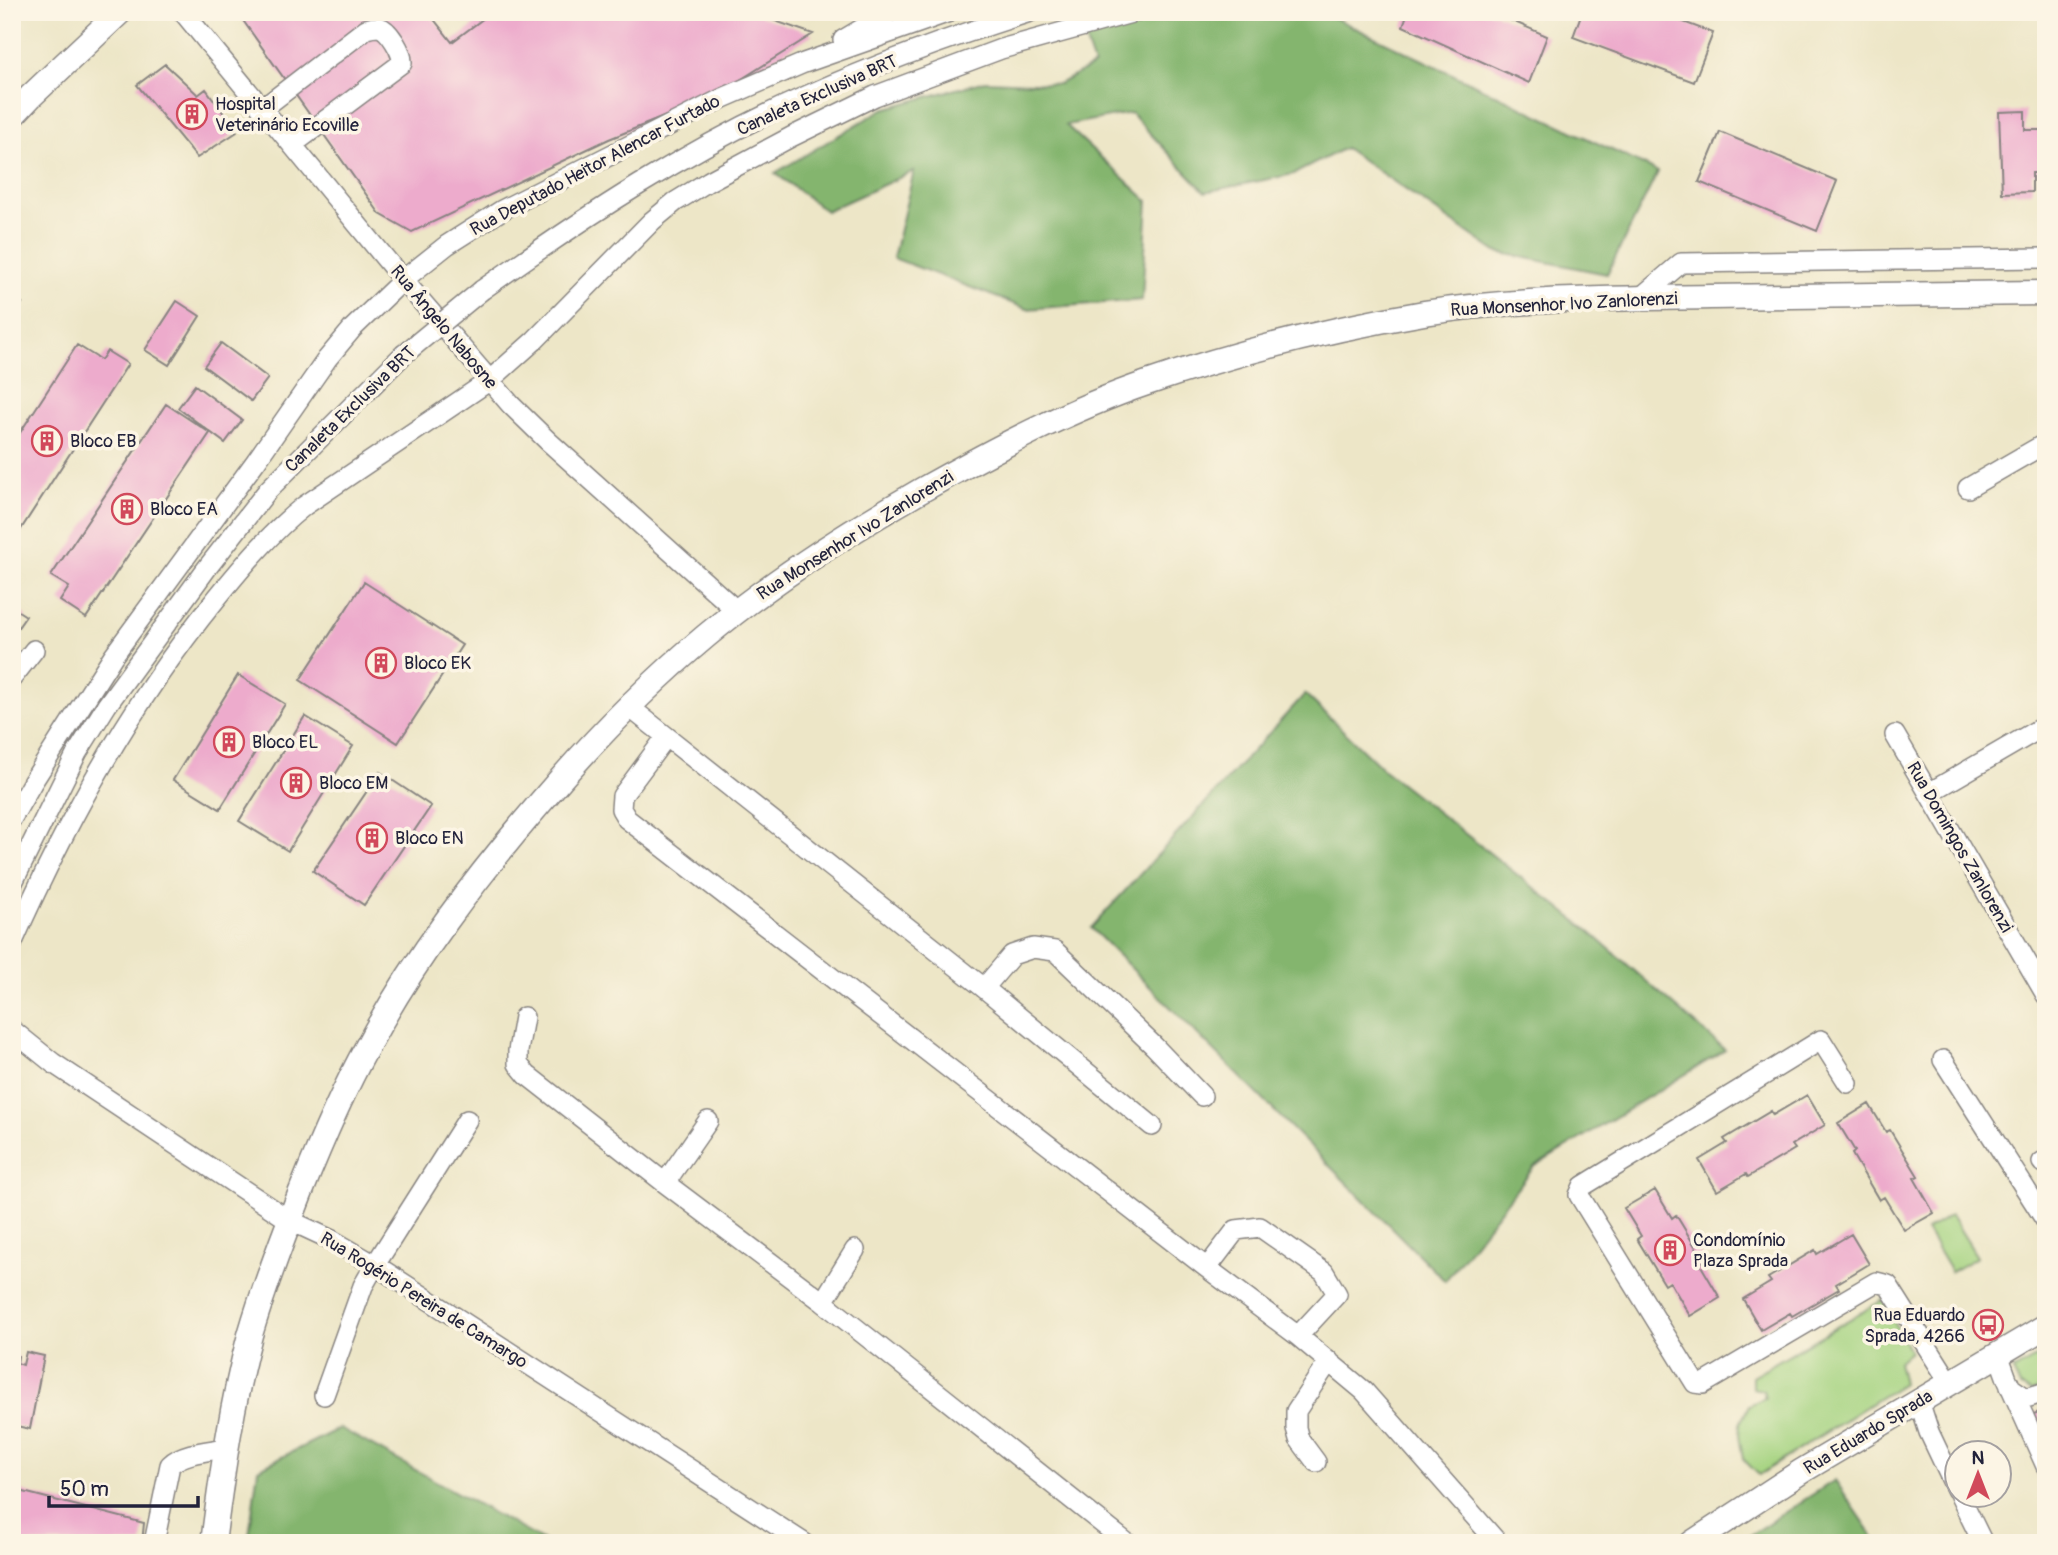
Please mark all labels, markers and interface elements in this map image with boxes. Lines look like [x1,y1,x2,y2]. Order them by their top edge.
street label: Canaleta Exclusiva BRT [734,50,901,141]
street label: Rua Deputado Heitor Alencar Furtado [466,89,724,241]
place label: Hospital Veterinário Ecoville [215,93,359,137]
building icon: Hospital Veterinário Ecoville [175,97,209,131]
street label: Rua Ângelo Nabosne [385,261,502,394]
street label: Rua Monsenhor Ivo Zanlorenzi [1450,287,1678,322]
street label: Canaleta Exclusiva BRT [280,341,421,478]
building icon: Bloco EB [30,424,64,458]
place label: Bloco EB [70,430,136,453]
street label: Rua Monsenhor Ivo Zanlorenzi [753,465,958,605]
building icon: Bloco EA [110,492,144,526]
place label: Bloco EA [150,498,218,521]
building icon: Bloco EK [364,646,398,680]
place label: Bloco EK [404,652,471,675]
building icon: Bloco EL [212,725,246,759]
place label: Bloco EL [252,731,318,754]
street label: Rua Domingos Zanlorenzi [1901,758,2018,937]
building icon: Bloco EM [279,766,313,800]
place label: Bloco EM [319,772,388,795]
building icon: Bloco EN [355,821,389,855]
place label: Bloco EN [395,827,464,850]
street label: Rua Rogério Pereira de Camargo [316,1227,532,1374]
place label: Condomínio Plaza Sprada [1693,1229,1788,1273]
building icon: Condomínio Plaza Sprada [1653,1233,1687,1267]
place label: Rua Eduardo Sprada, 4266 [1864,1304,1965,1348]
bus stop icon: Rua Eduardo Sprada, 4266 [1971,1308,2005,1342]
street label: Rua Eduardo Sprada [1800,1385,1937,1480]
north arrow [1942,1440,2012,1510]
text: N [1972,1446,1985,1470]
scale bar [49,1464,198,1508]
text: 50 m [60,1476,109,1503]

